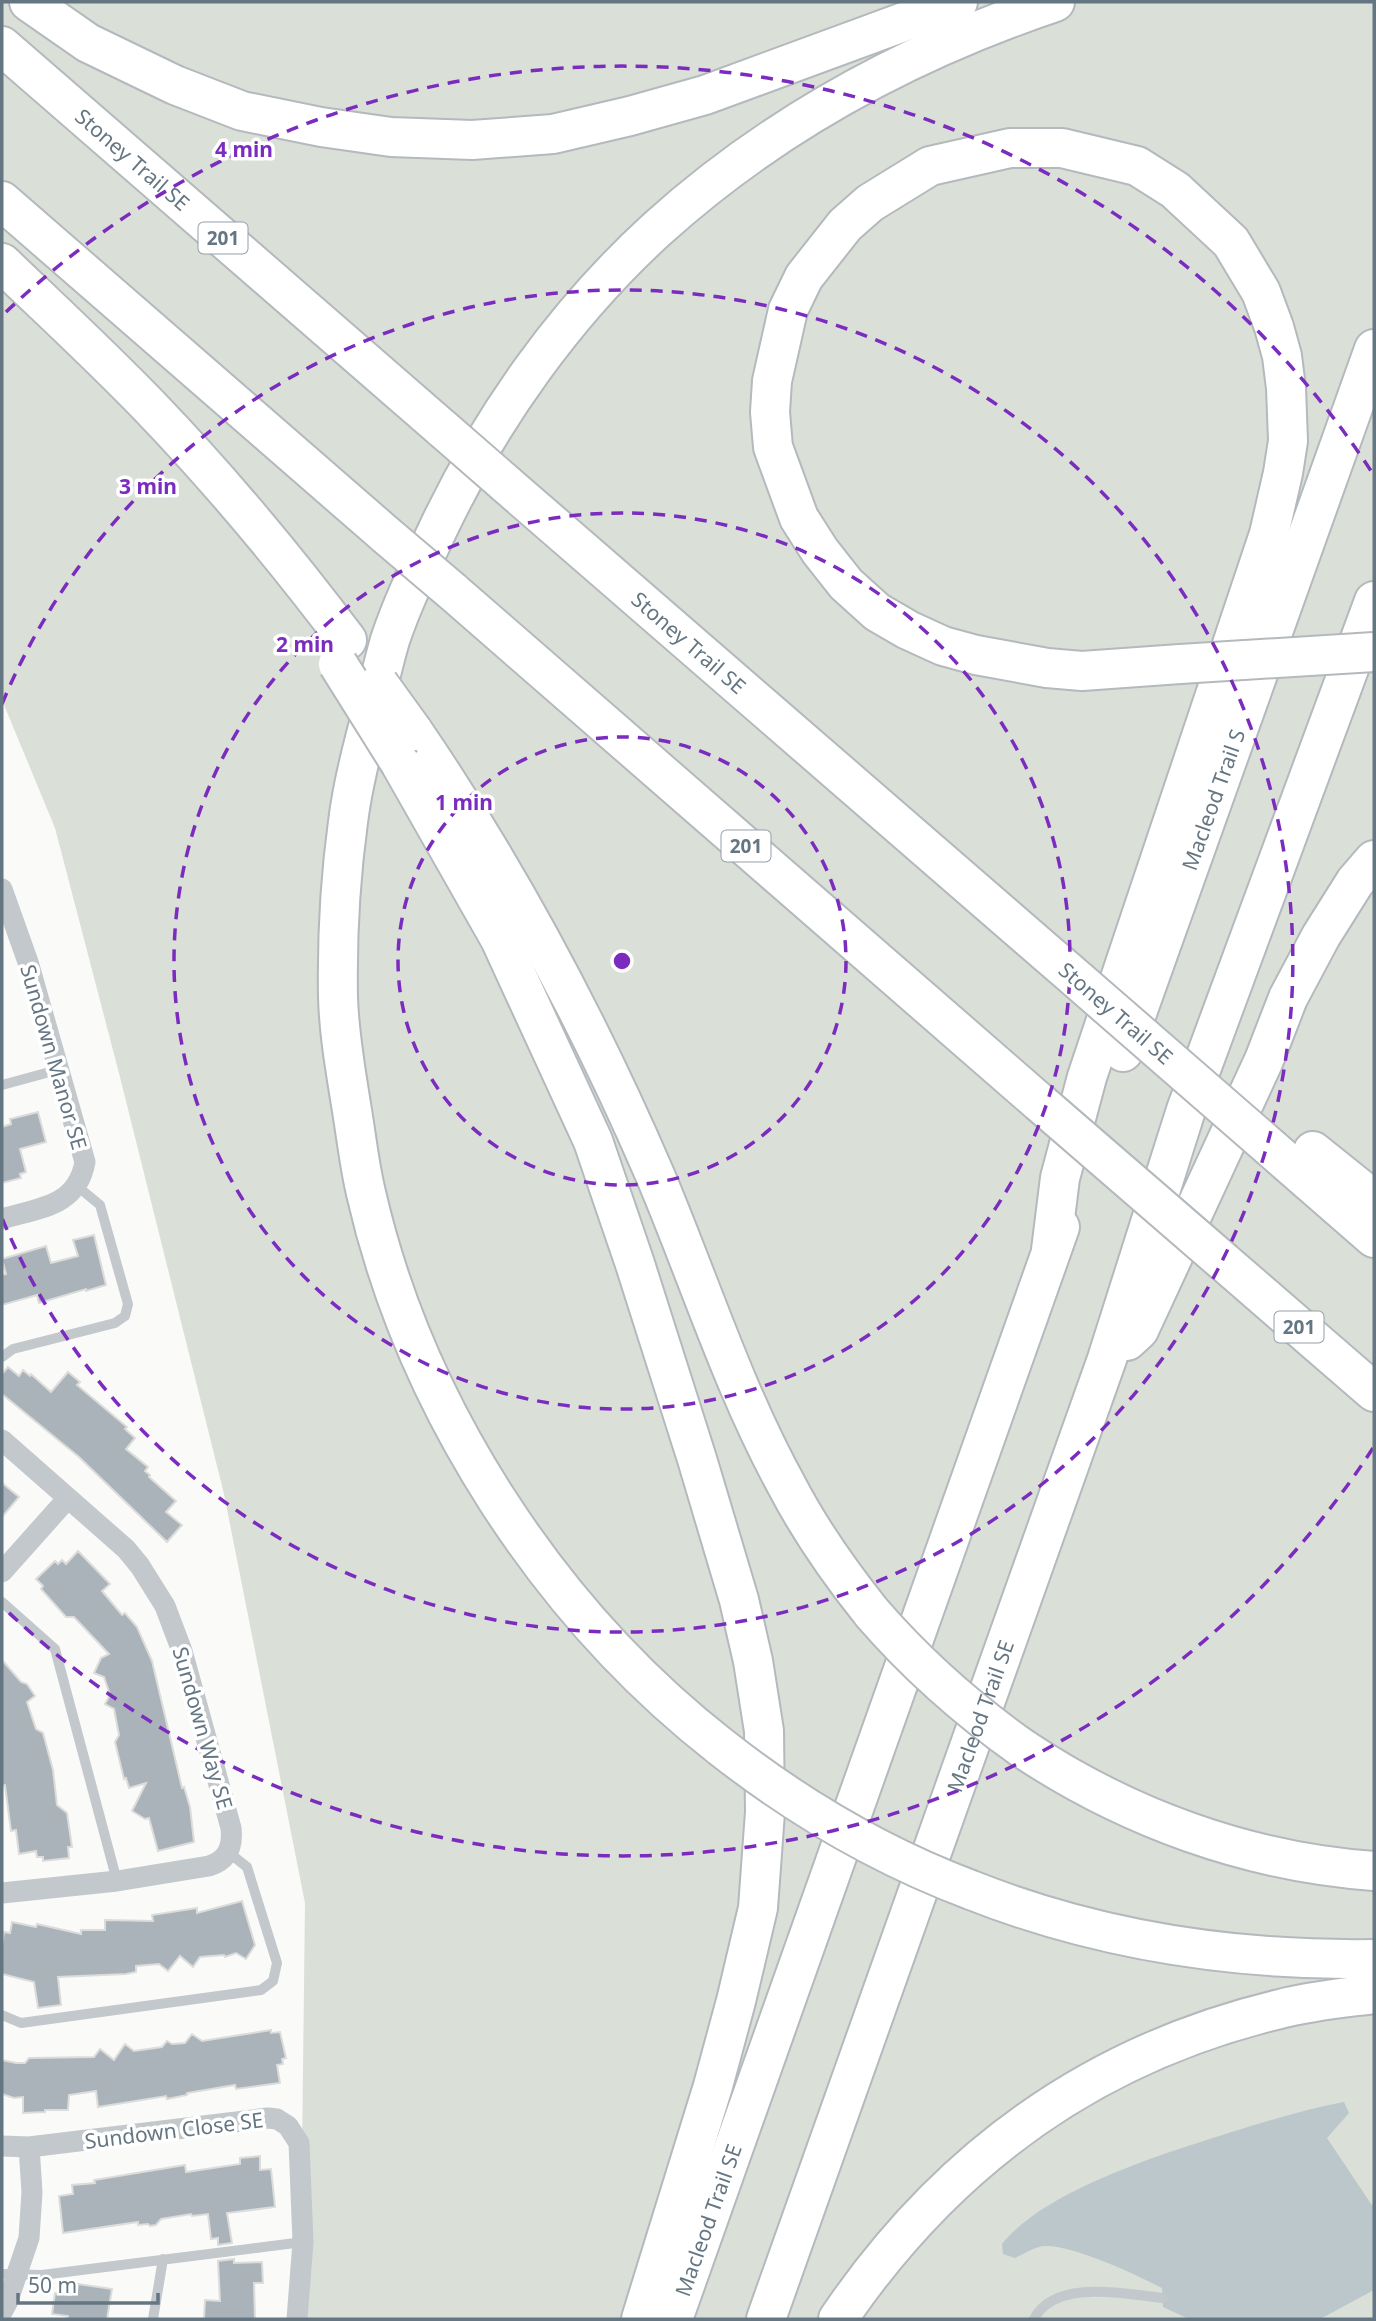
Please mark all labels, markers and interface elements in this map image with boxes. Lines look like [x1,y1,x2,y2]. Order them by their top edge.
street label: Stoney Trail SE [70,102,196,217]
text: 4 min [215,135,273,163]
road number: 201 [198,222,248,254]
text: 3 min [119,472,177,500]
street label: Stoney Trail SE [626,585,752,700]
text: 2 min [276,630,334,658]
street label: Macleod Trail S [1175,725,1251,874]
text: 1 min [435,788,493,816]
road number: 201 [722,831,770,862]
centre of rings [610,949,634,973]
street label: Stoney Trail SE [1053,956,1179,1070]
street label: Sundown Manor SE [14,961,94,1153]
road number: 201 [1274,1312,1324,1343]
street label: Macleod Trail SE [940,1636,1020,1796]
street label: Sundown Way SE [166,1643,240,1813]
street label: Sundown Close SE [83,2105,265,2155]
street label: Macleod Trail SE [668,2140,748,2300]
scale bar [18,2262,158,2306]
text: 50 m [28,2271,77,2299]

